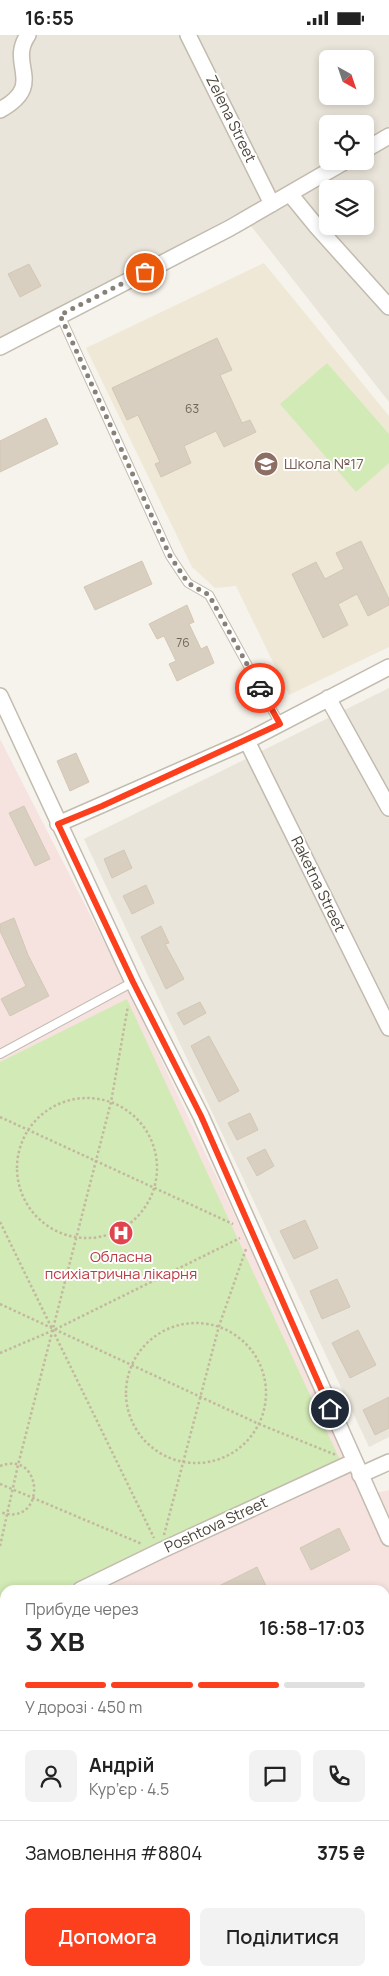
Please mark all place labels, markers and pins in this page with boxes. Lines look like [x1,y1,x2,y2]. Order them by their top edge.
pin [124,251,166,293]
school or university icon: Школа №17 [253,451,279,477]
place label: Школа №17 [284,453,364,474]
hospital icon: Обласна психіатрична лікарня [108,1220,134,1246]
place label: Обласна психіатрична лікарня [45,1246,197,1284]
pin [309,1388,351,1430]

